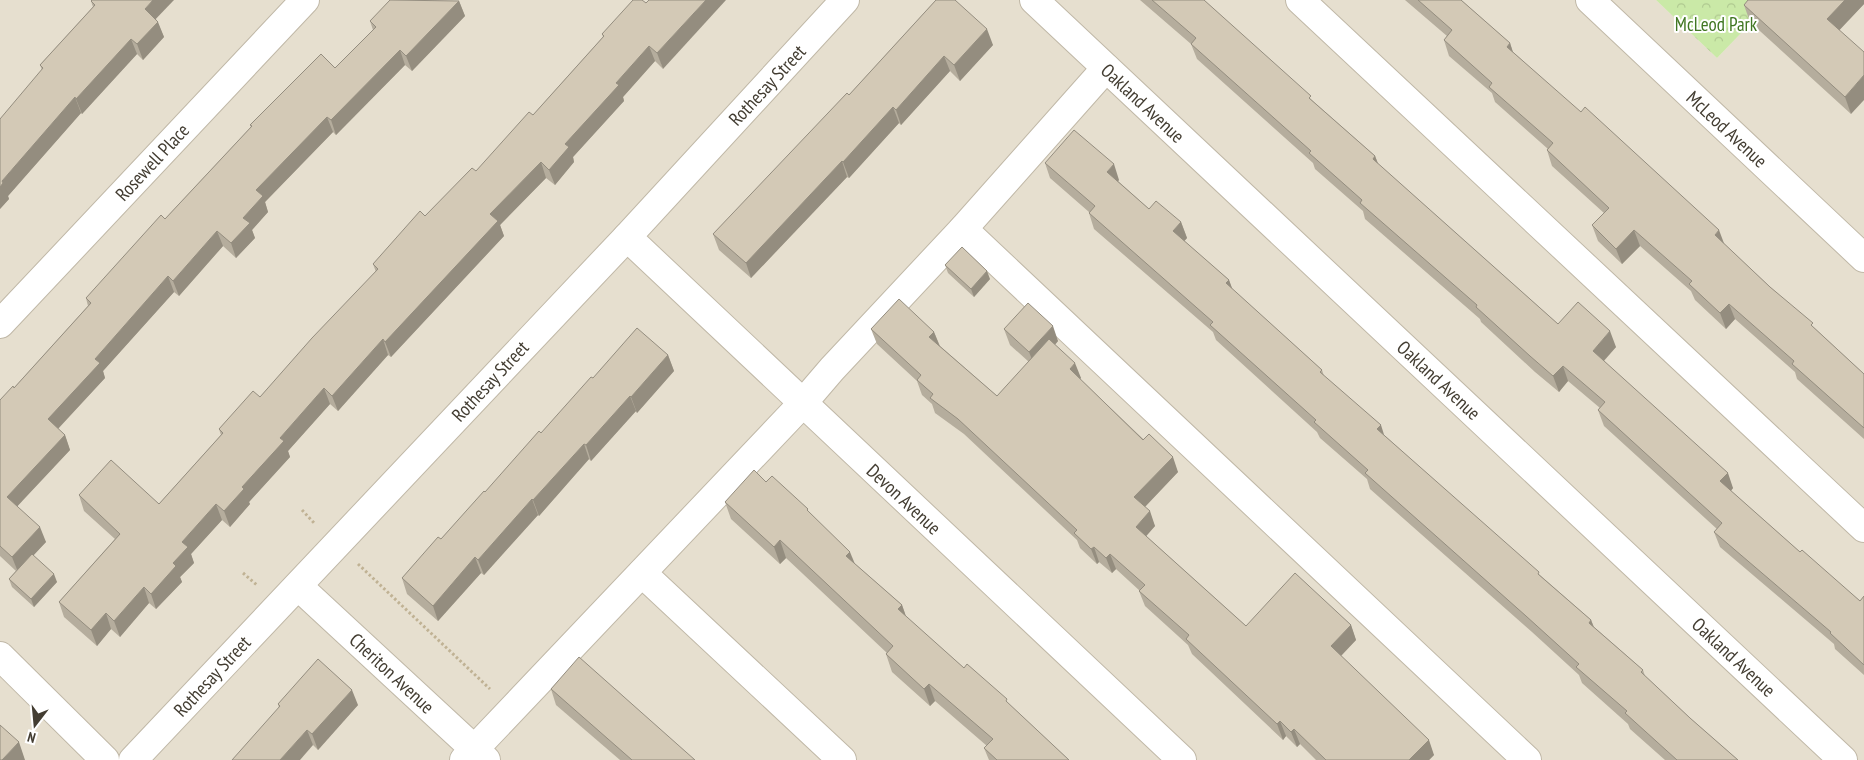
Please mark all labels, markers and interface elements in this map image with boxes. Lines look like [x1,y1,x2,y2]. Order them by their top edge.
park label: McLeod Park [1675,12,1758,36]
street label: Rothesay Street [723,39,811,130]
street label: Oakland Avenue [1096,58,1190,148]
street label: McLeod Avenue [1682,86,1772,173]
street label: Rosewell Place [110,118,194,206]
street label: Rothesay Street [446,335,534,426]
street label: Oakland Avenue [1392,335,1486,425]
street label: Devon Avenue [862,459,946,540]
street label: Oakland Avenue [1687,612,1781,702]
street label: Cheriton Avenue [345,628,440,719]
street label: Rothesay Street [168,630,256,721]
north arrow [10,700,60,750]
text: N [25,728,38,747]

